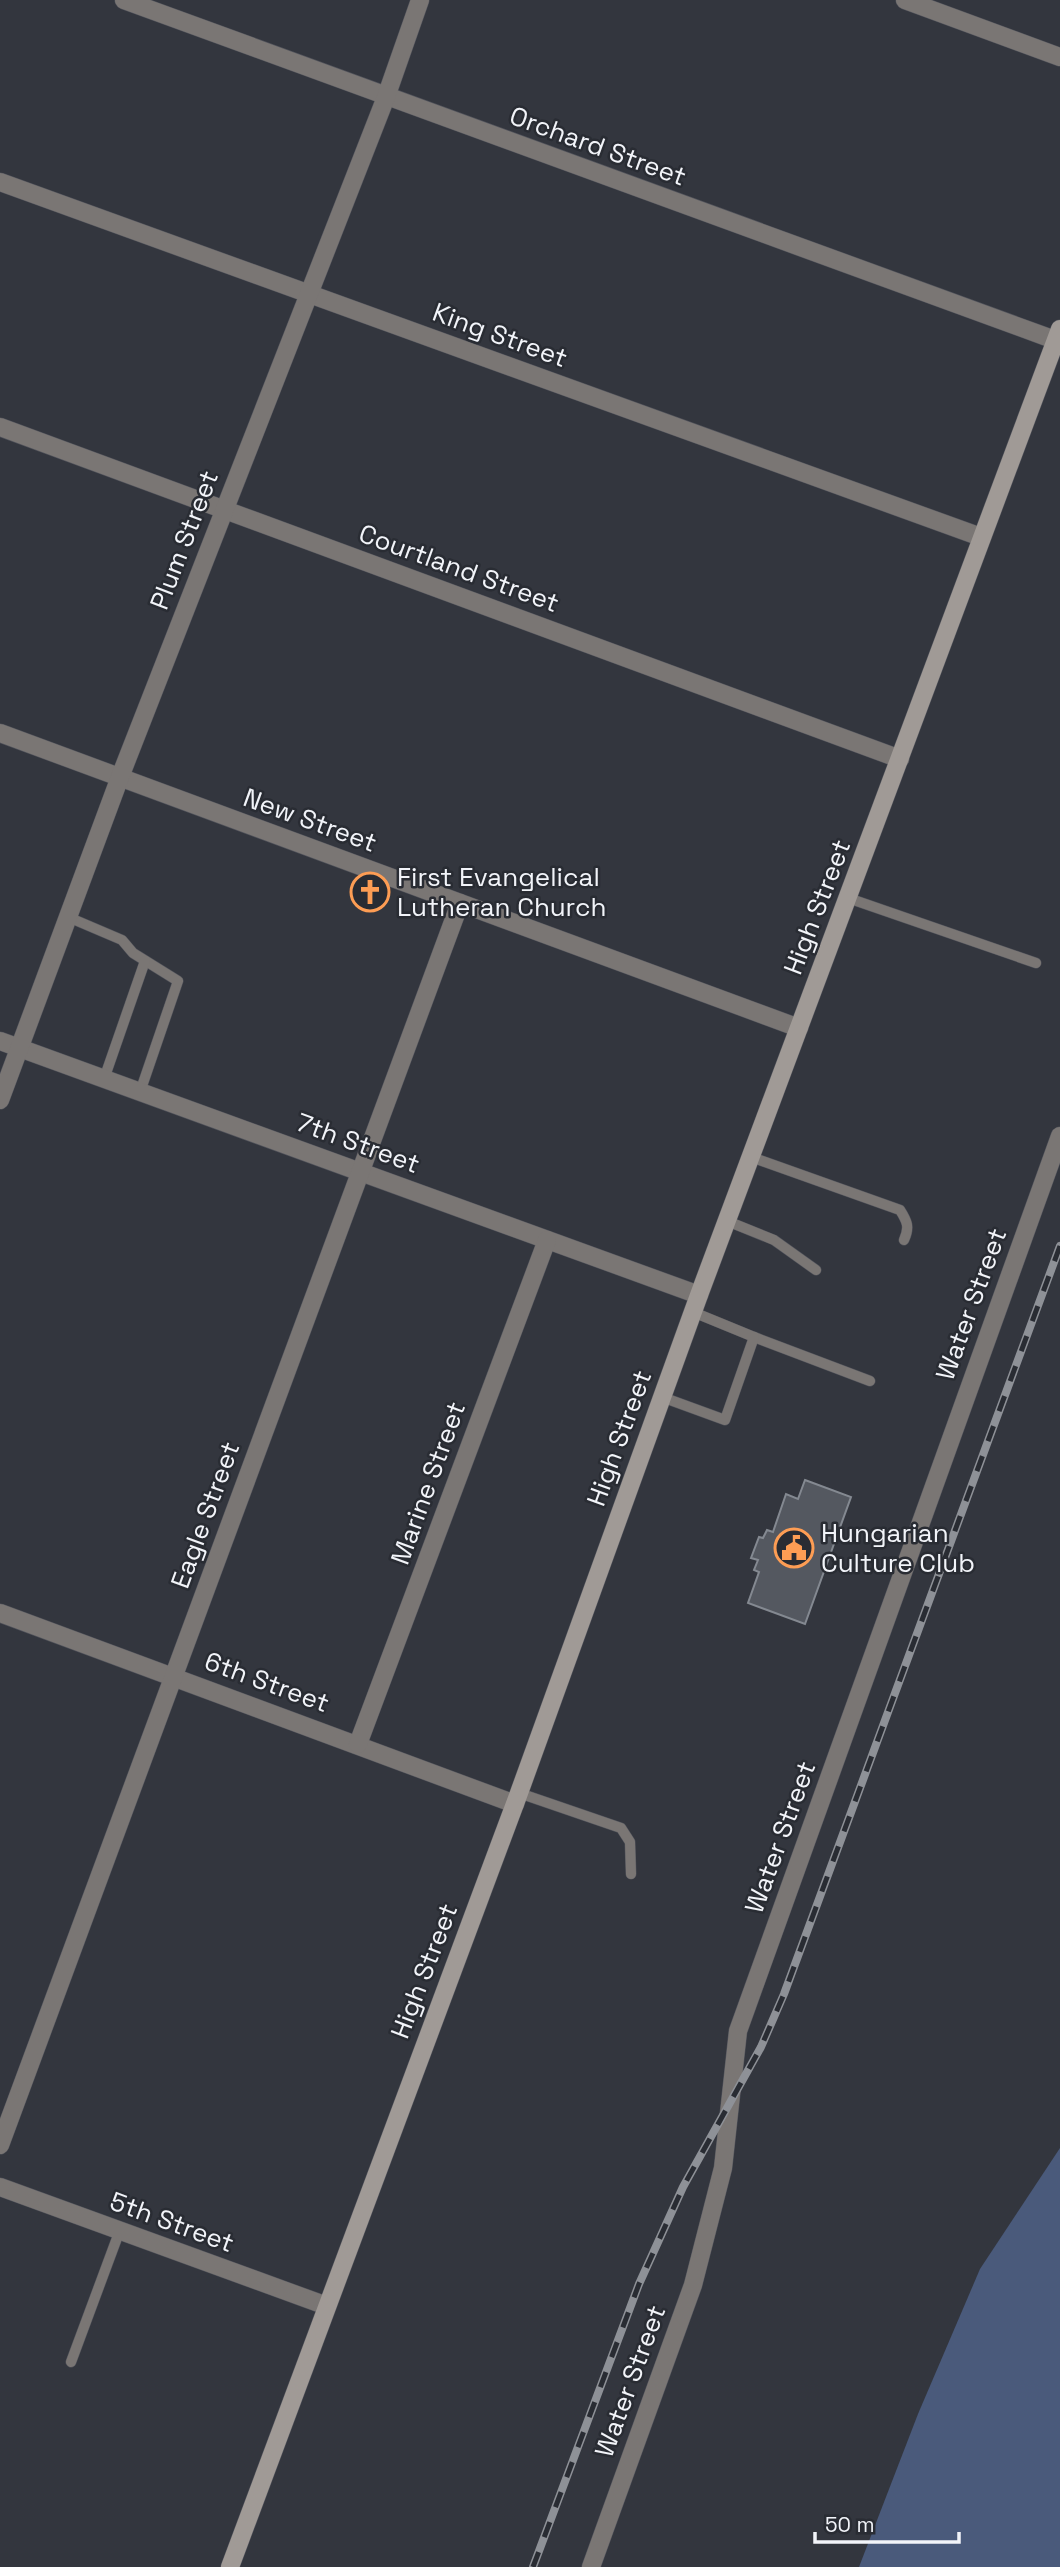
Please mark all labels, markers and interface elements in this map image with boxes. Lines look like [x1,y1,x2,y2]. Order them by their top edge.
street label: Orchard Street [505,98,691,194]
street label: King Street [428,295,572,375]
street label: Plum Street [142,466,226,614]
street label: Courtland Street [354,516,564,620]
street label: New Street [239,780,381,860]
street label: High Street [776,835,858,979]
place label: First Evangelical Lutheran Church [397,860,606,924]
church icon: First Evangelical Lutheran Church [349,871,391,913]
street label: 7th Street [292,1105,424,1181]
street label: Water Street [928,1223,1014,1385]
street label: High Street [579,1365,659,1511]
street label: Marine Street [383,1397,473,1569]
street label: Eagle Street [163,1437,247,1593]
place label: Hungarian Culture Club [821,1516,975,1580]
public building icon: Hungarian Culture Club [773,1527,815,1569]
street label: 6th Street [200,1644,334,1720]
street label: Water Street [737,1756,823,1918]
street label: High Street [383,1899,465,2043]
street label: 5th Street [105,2184,239,2260]
street label: Water Street [587,2300,673,2462]
scale bar [815,2500,958,2544]
text: 50 m [825,2511,875,2538]

